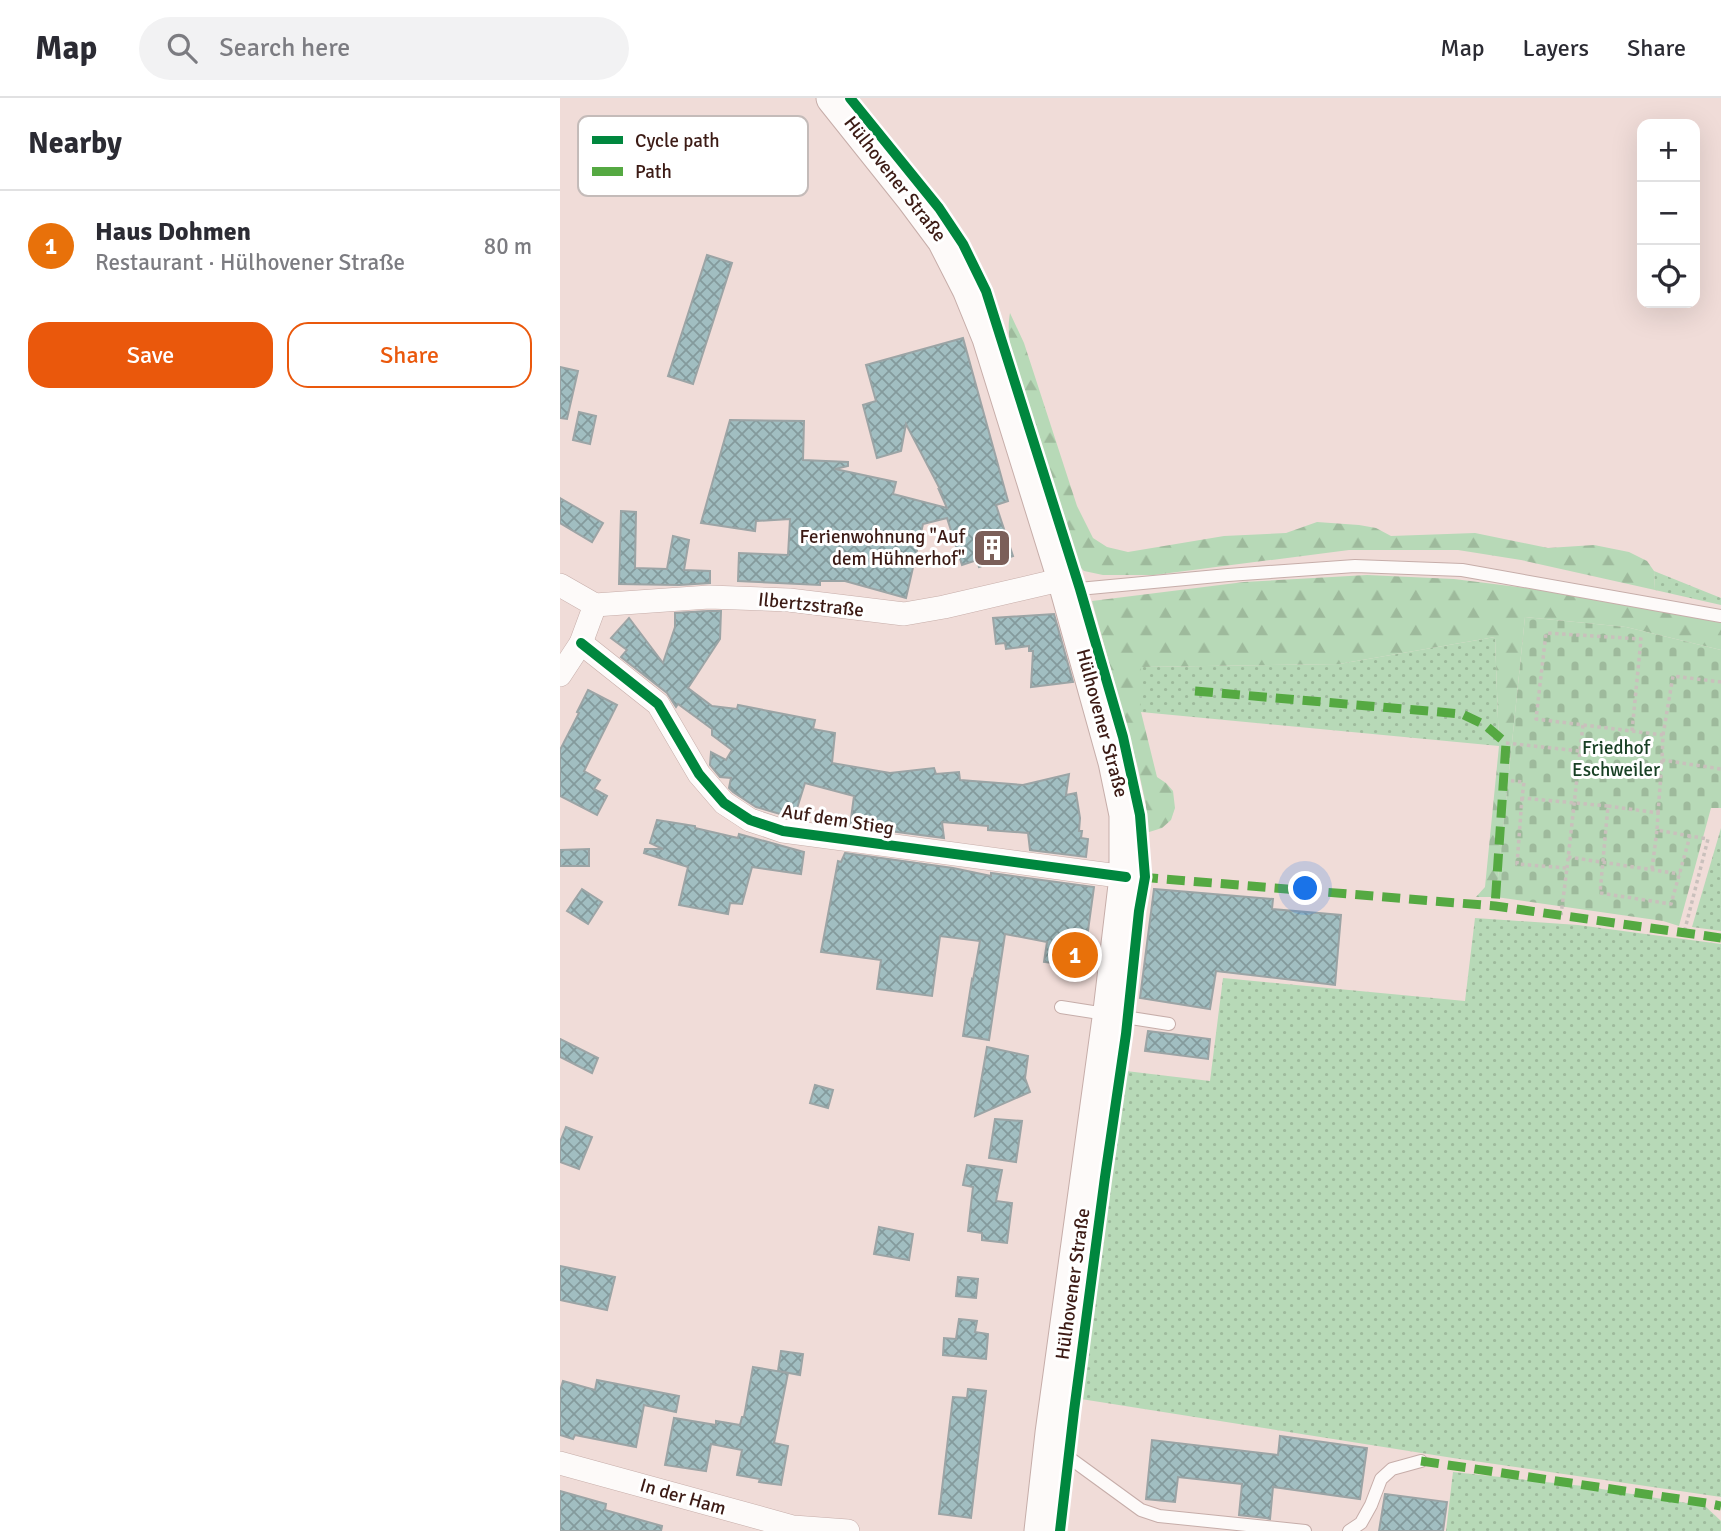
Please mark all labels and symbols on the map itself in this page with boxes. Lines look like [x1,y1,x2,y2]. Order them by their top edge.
street label: Hülhovener Straße [838,111,952,247]
legend [578,116,808,196]
text: Cycle path [635,129,720,153]
text: Path [635,160,672,184]
place label: Ferienwohnung "Auf dem Hühnerhof" [800,525,967,571]
building icon: Ferienwohnung "Auf dem Hühnerhof" [971,527,1013,569]
street label: Ilbertzstraße [757,588,865,622]
street label: Hülhovener Straße [1071,646,1133,800]
park label: Friedhof Eschweiler [1572,736,1660,782]
street label: Auf dem Stieg [780,799,896,841]
your location [1288,871,1322,905]
pin: 1 [1052,929,1098,981]
street label: Hülhovener Straße [1050,1207,1096,1361]
street label: In der Ham [637,1473,729,1521]

